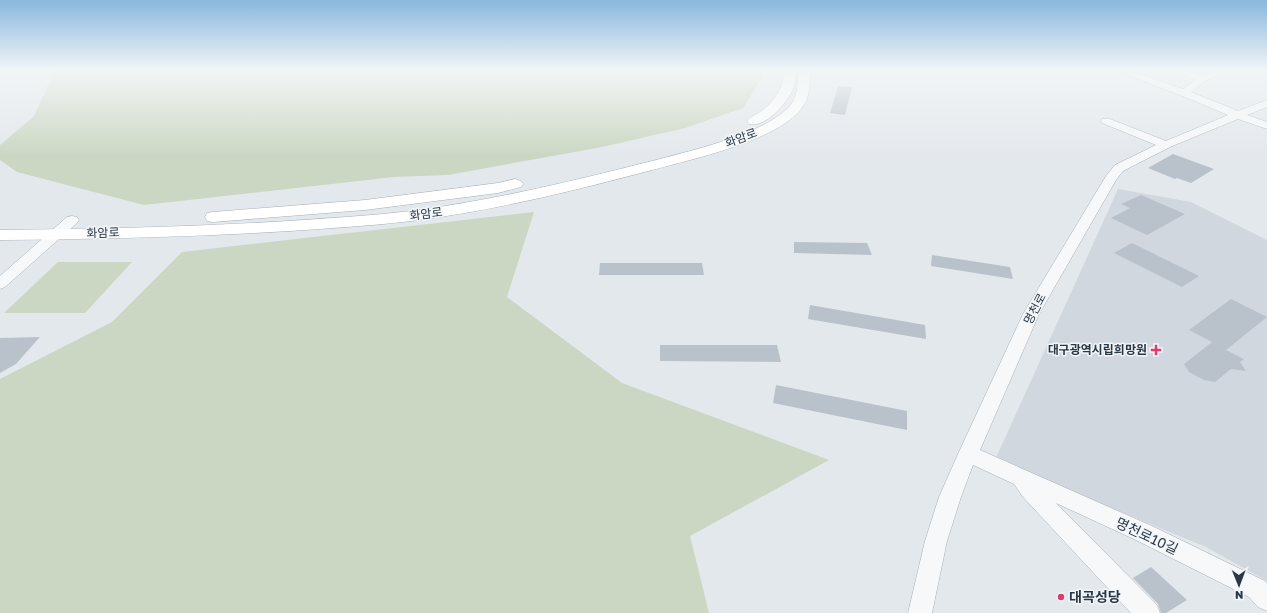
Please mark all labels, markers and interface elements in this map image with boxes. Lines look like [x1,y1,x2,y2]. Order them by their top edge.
street label: 화암로 [723,125,759,150]
street label: 화암로 [409,204,443,223]
street label: 화암로 [86,224,120,241]
street label: 명천로 [1020,291,1049,327]
place label: 대구광역시립희망원 [1048,342,1147,357]
marker: 대구광역시립희망원 [1150,344,1162,356]
street label: 명천로10길 [1113,514,1181,557]
north arrow [1219,565,1259,605]
place label: 대곡성당 [1069,588,1121,605]
text: N [1235,589,1243,602]
marker: 대곡성당 [1056,592,1066,602]

